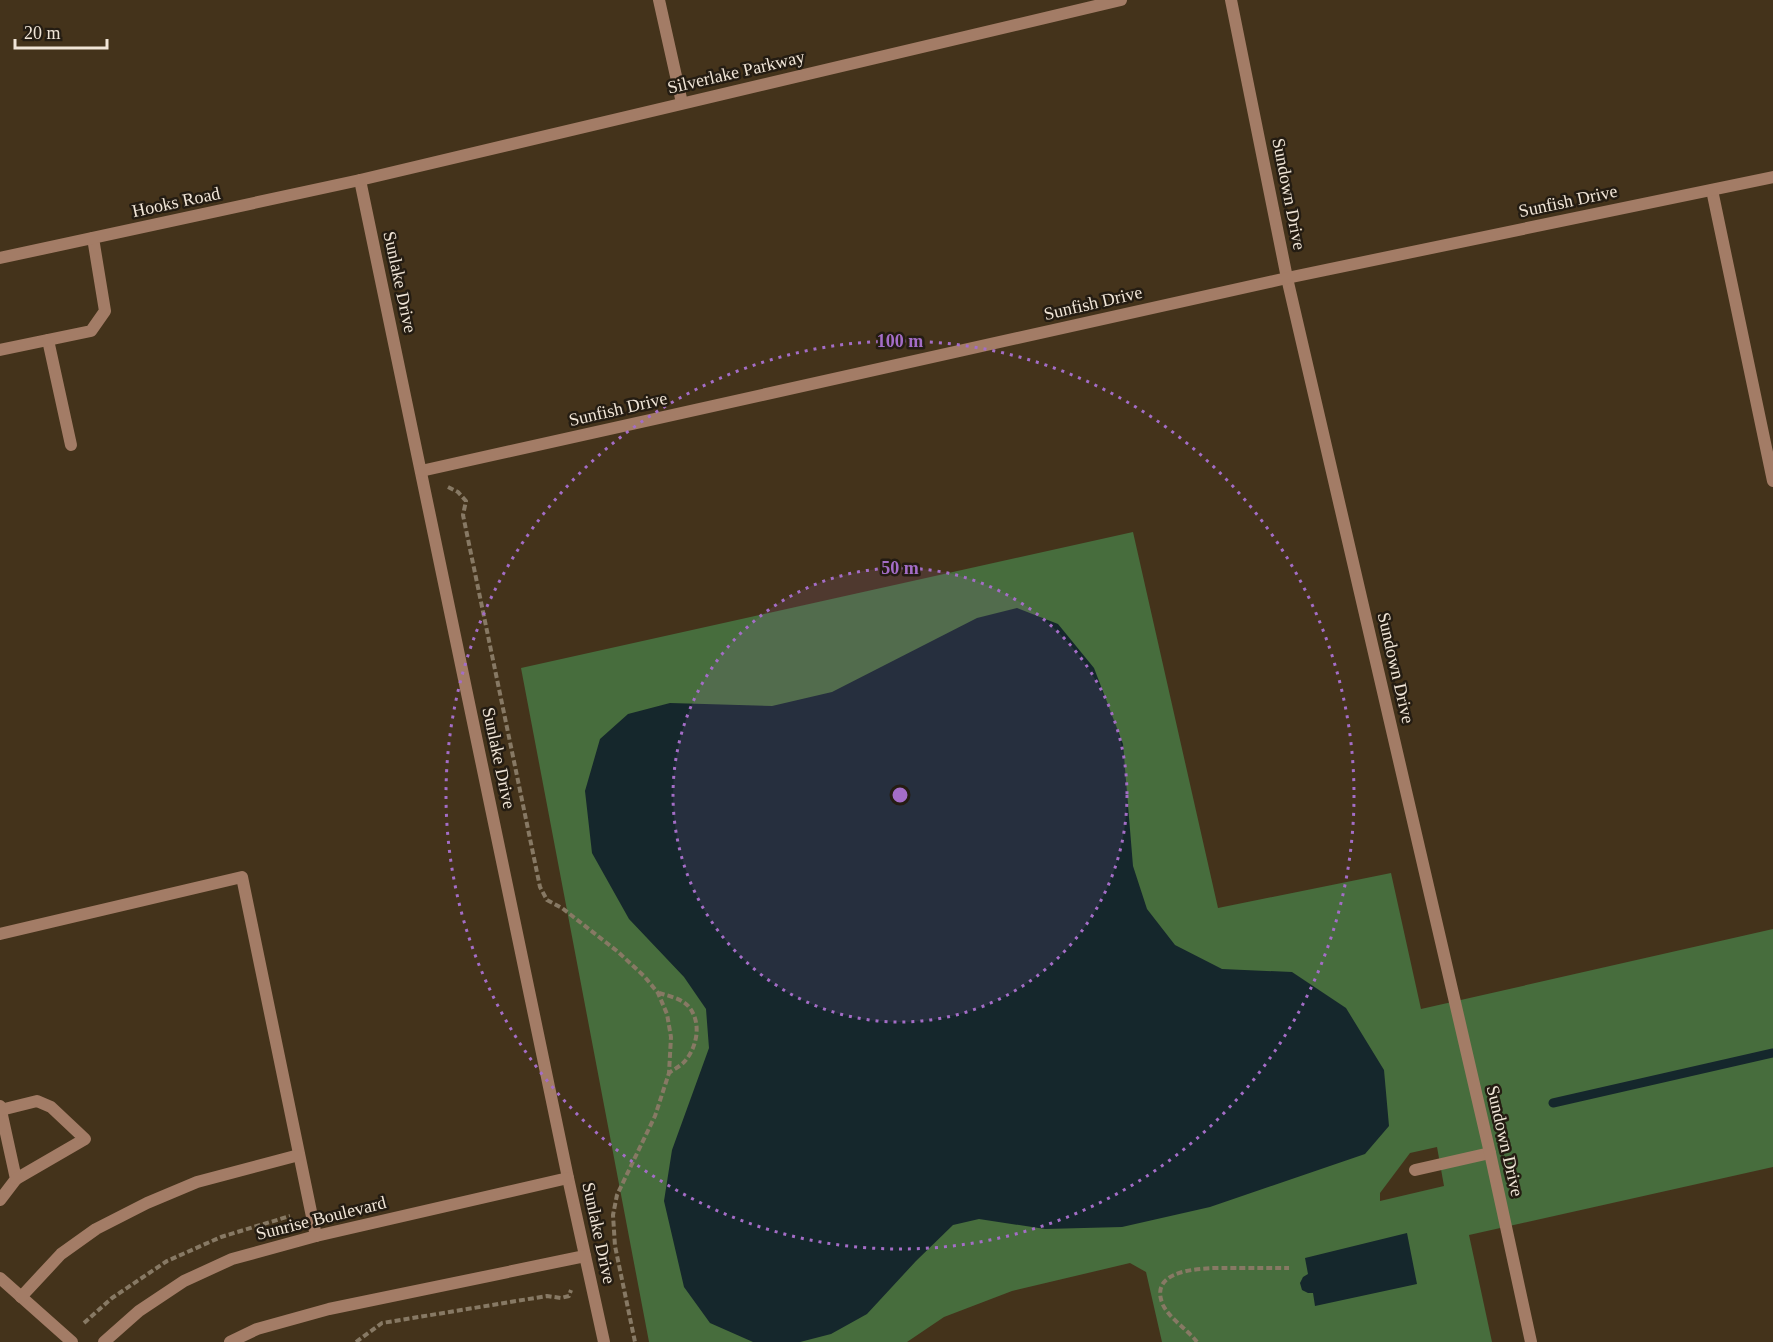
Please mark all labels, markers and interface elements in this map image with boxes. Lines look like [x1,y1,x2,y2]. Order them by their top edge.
scale bar [15,12,106,50]
text: 20 m [24,23,61,43]
street label: Silverlake Parkway [665,46,807,98]
street label: Sundown Drive [1268,136,1310,252]
street label: Sunfish Drive [1517,181,1619,221]
street label: Hooks Road [130,183,222,221]
street label: Sunlake Drive [379,229,421,335]
street label: Sunfish Drive [1042,282,1144,324]
text: 100 m [877,331,923,351]
street label: Sunfish Drive [567,388,669,430]
text: 50 m [881,558,919,578]
street label: Sundown Drive [1373,610,1419,726]
street label: Sunlake Drive [478,705,520,811]
centre of rings [890,785,910,805]
street label: Sundown Drive [1482,1083,1528,1199]
street label: Sunlake Drive [578,1180,620,1286]
street label: Sunrise Boulevard [254,1192,388,1244]

